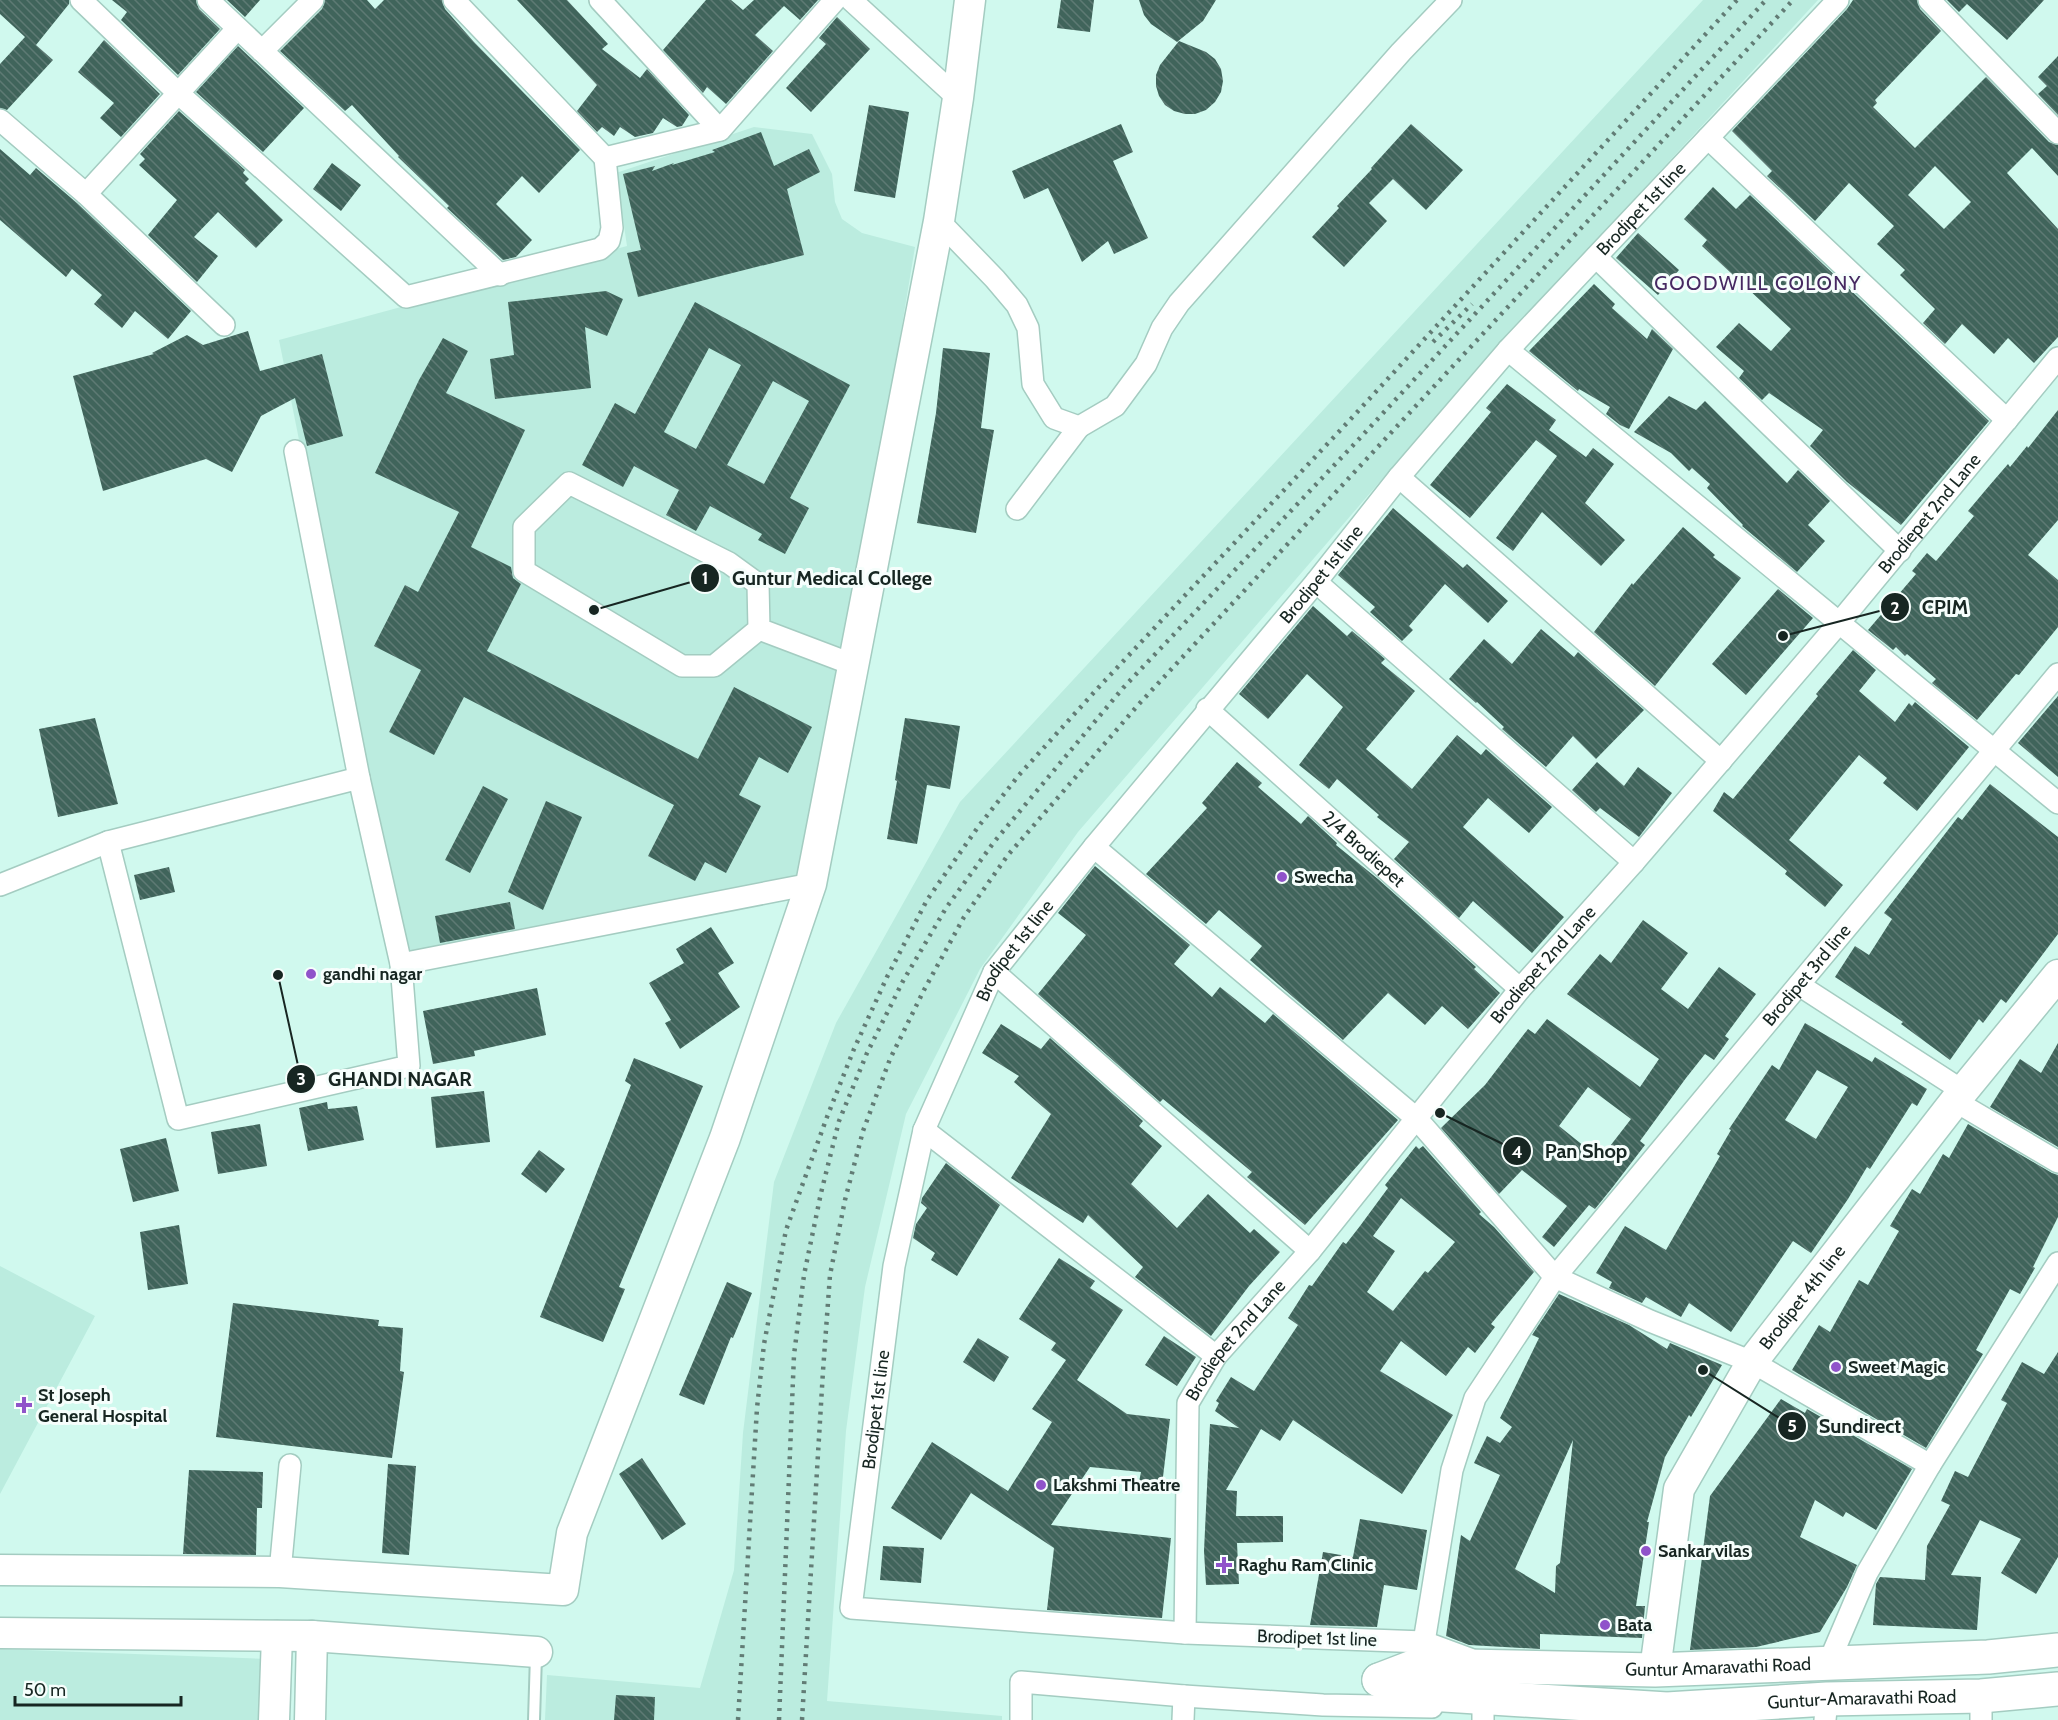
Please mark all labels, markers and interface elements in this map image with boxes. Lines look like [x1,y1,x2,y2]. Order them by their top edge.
street label: Brodipet 1st line [1592,158,1690,260]
district label: GOODWILL COLONY [1654,271,1862,295]
street label: Brodiepet 2nd Lane [1874,449,1985,578]
street label: Brodipet 1st line [1275,521,1368,628]
callout: Guntur Medical College [690,559,945,597]
text: Guntur Medical College [732,566,932,590]
text: 1 [702,567,708,589]
callout: CPIM [1880,588,1980,626]
text: CPIM [1922,595,1968,619]
text: 2 [1890,597,1900,619]
street label: 2/4 Brodiepet [1318,806,1409,892]
place label: Swecha [1294,866,1354,888]
marker: Swecha [1275,870,1289,884]
street label: Brodipet 1st line [971,896,1058,1005]
street label: Brodiepet 2nd Lane [1486,901,1600,1028]
street label: Brodipet 3rd line [1758,920,1856,1031]
place label: gandhi nagar [323,963,422,985]
marker: gandhi nagar [304,967,318,981]
callout: GHANDI NAGAR [286,1060,484,1098]
text: GHANDI NAGAR [328,1067,472,1091]
text: 3 [296,1068,306,1090]
callout: Pan Shop [1502,1132,1639,1170]
text: Pan Shop [1545,1139,1627,1163]
text: 4 [1511,1141,1523,1163]
street label: Brodipet 4th line [1755,1241,1850,1354]
street label: Brodiepet 2nd Lane [1181,1275,1290,1405]
street label: Brodipet 1st line [858,1349,894,1471]
place label: Sweet Magic [1848,1356,1946,1378]
marker: Sweet Magic [1829,1360,1843,1374]
place label: St Joseph General Hospital [38,1384,167,1427]
marker: St Joseph General Hospital [15,1396,33,1414]
callout: Sundirect [1777,1407,1914,1445]
text: Sundirect [1819,1414,1901,1438]
text: 5 [1787,1415,1797,1437]
place label: Lakshmi Theatre [1053,1474,1180,1496]
marker: Lakshmi Theatre [1034,1478,1048,1492]
place label: Sankar vilas [1658,1540,1750,1562]
marker: Sankar vilas [1639,1544,1653,1558]
place label: Raghu Ram Clinic [1238,1554,1373,1576]
marker: Raghu Ram Clinic [1215,1556,1233,1574]
place label: Bata [1617,1614,1652,1636]
marker: Bata [1598,1618,1612,1632]
street label: Brodipet 1st line [1257,1625,1377,1651]
street label: Guntur Amaravathi Road [1625,1653,1812,1681]
scale bar [15,1669,182,1707]
text: 50 m [24,1679,66,1701]
street label: Guntur-Amaravathi Road [1767,1685,1957,1714]

